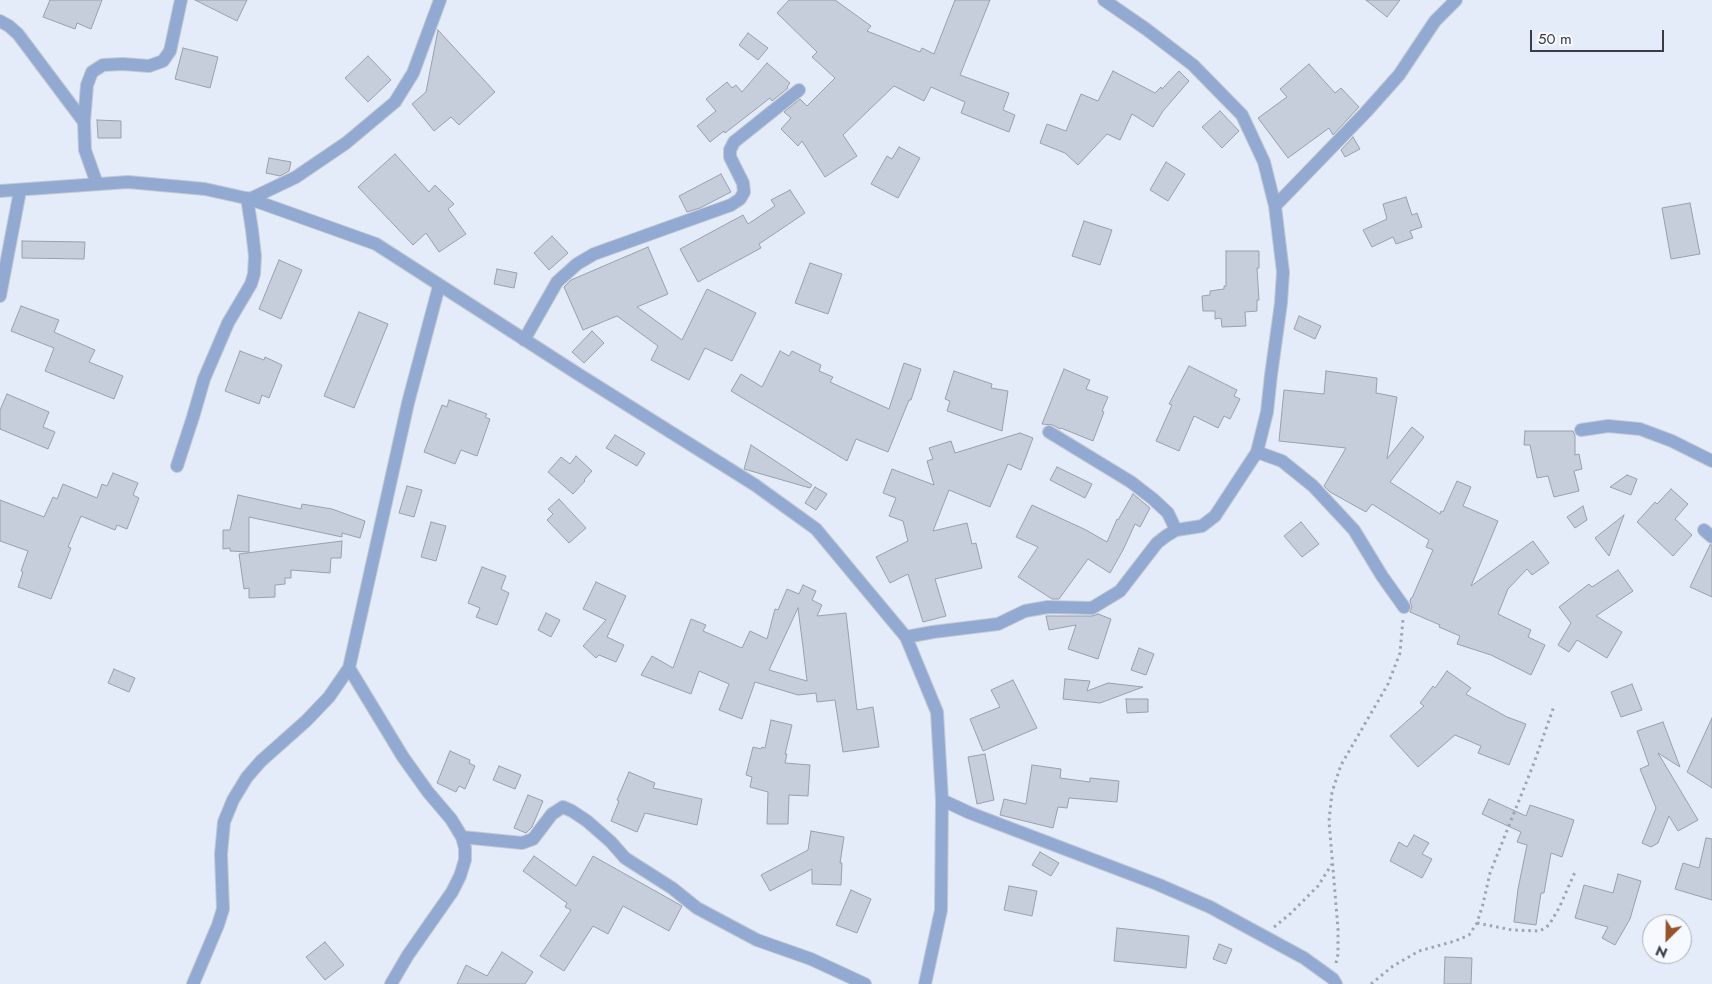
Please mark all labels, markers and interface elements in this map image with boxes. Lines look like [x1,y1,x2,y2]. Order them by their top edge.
scale bar [1532,20,1666,52]
text: 50 m [1538,28,1572,50]
north arrow [1642,914,1692,964]
text: N [1653,941,1671,963]

